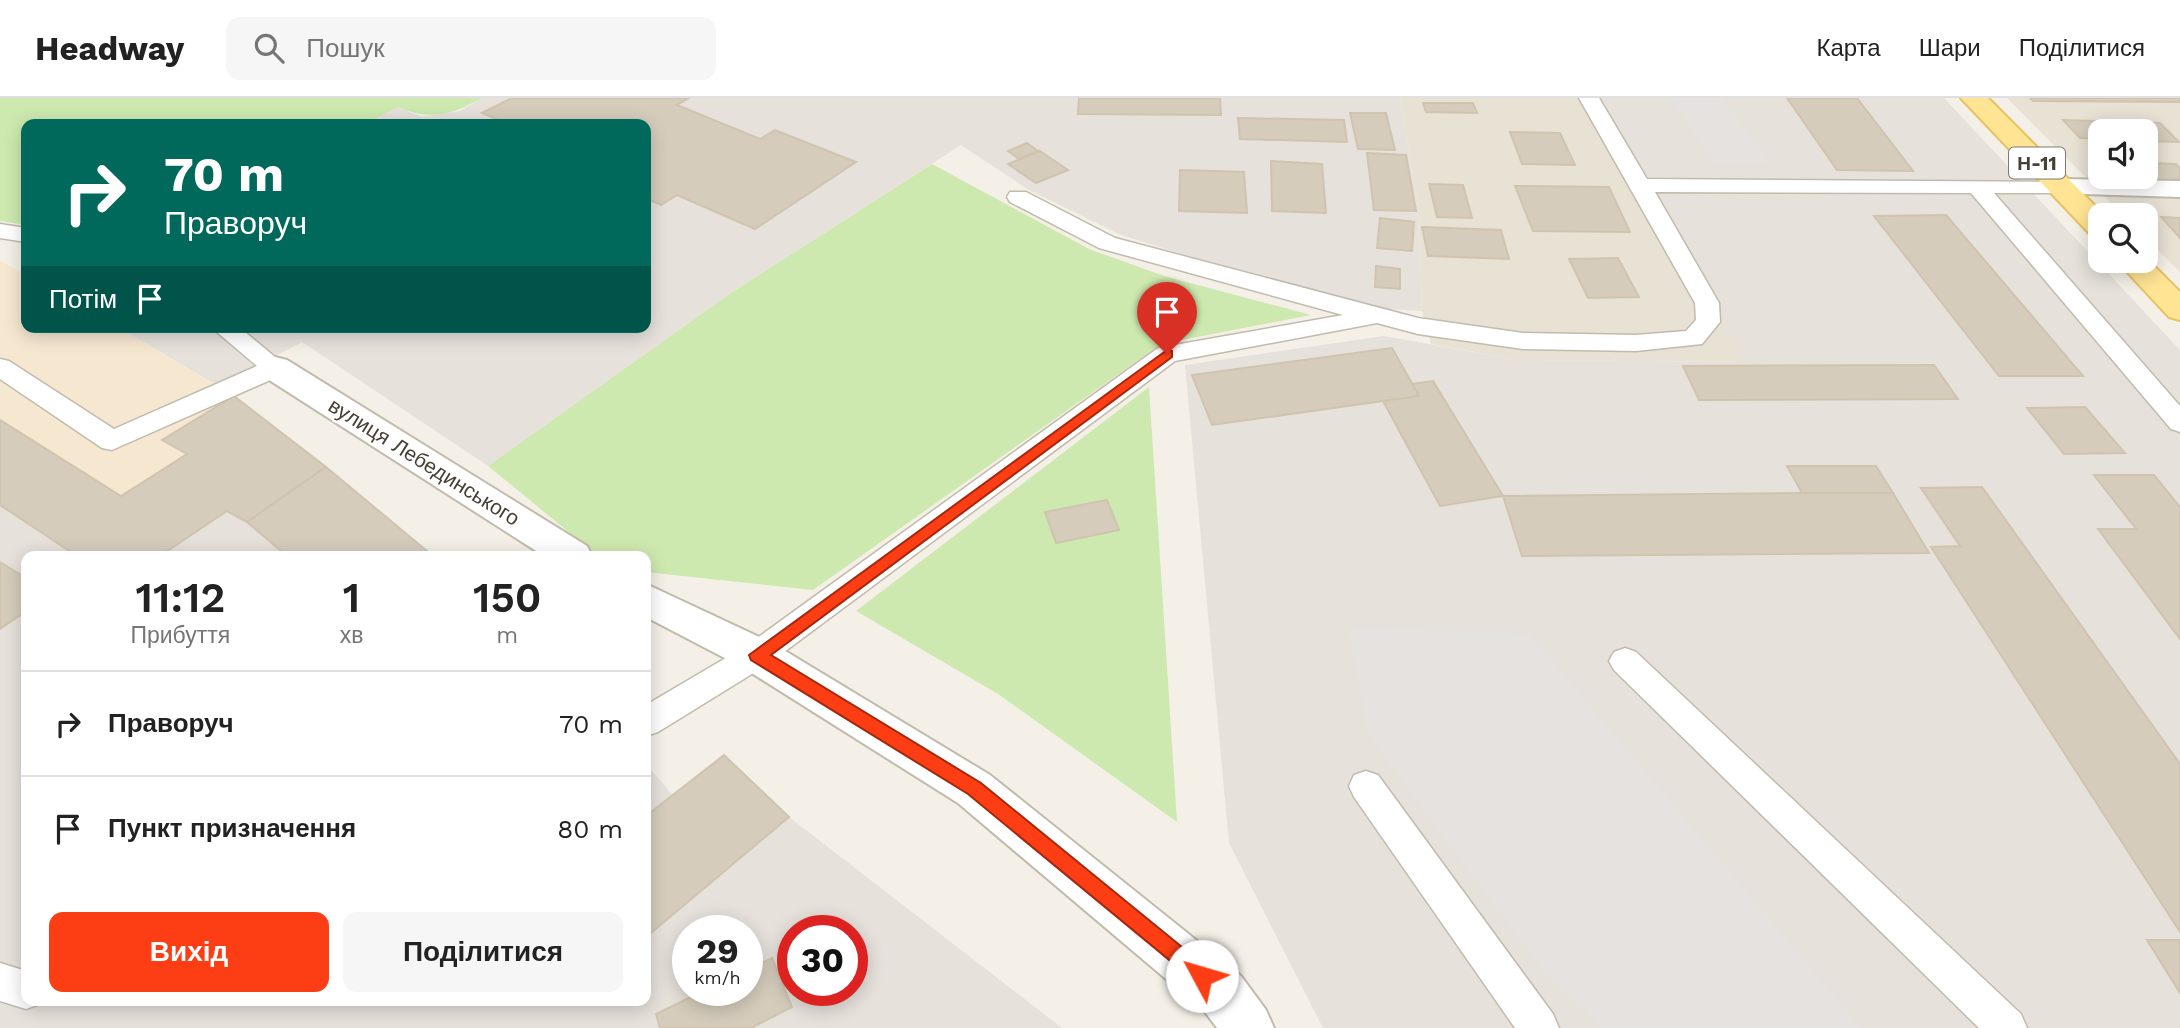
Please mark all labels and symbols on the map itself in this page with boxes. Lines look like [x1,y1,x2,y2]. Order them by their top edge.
road number: Н-11 [2009,148,2065,178]
pin [1137,282,1197,354]
street label: вулиця Лебединського [324,393,524,531]
speed limit sign: 30 [777,915,868,1006]
position arrow [1165,939,1239,1013]

